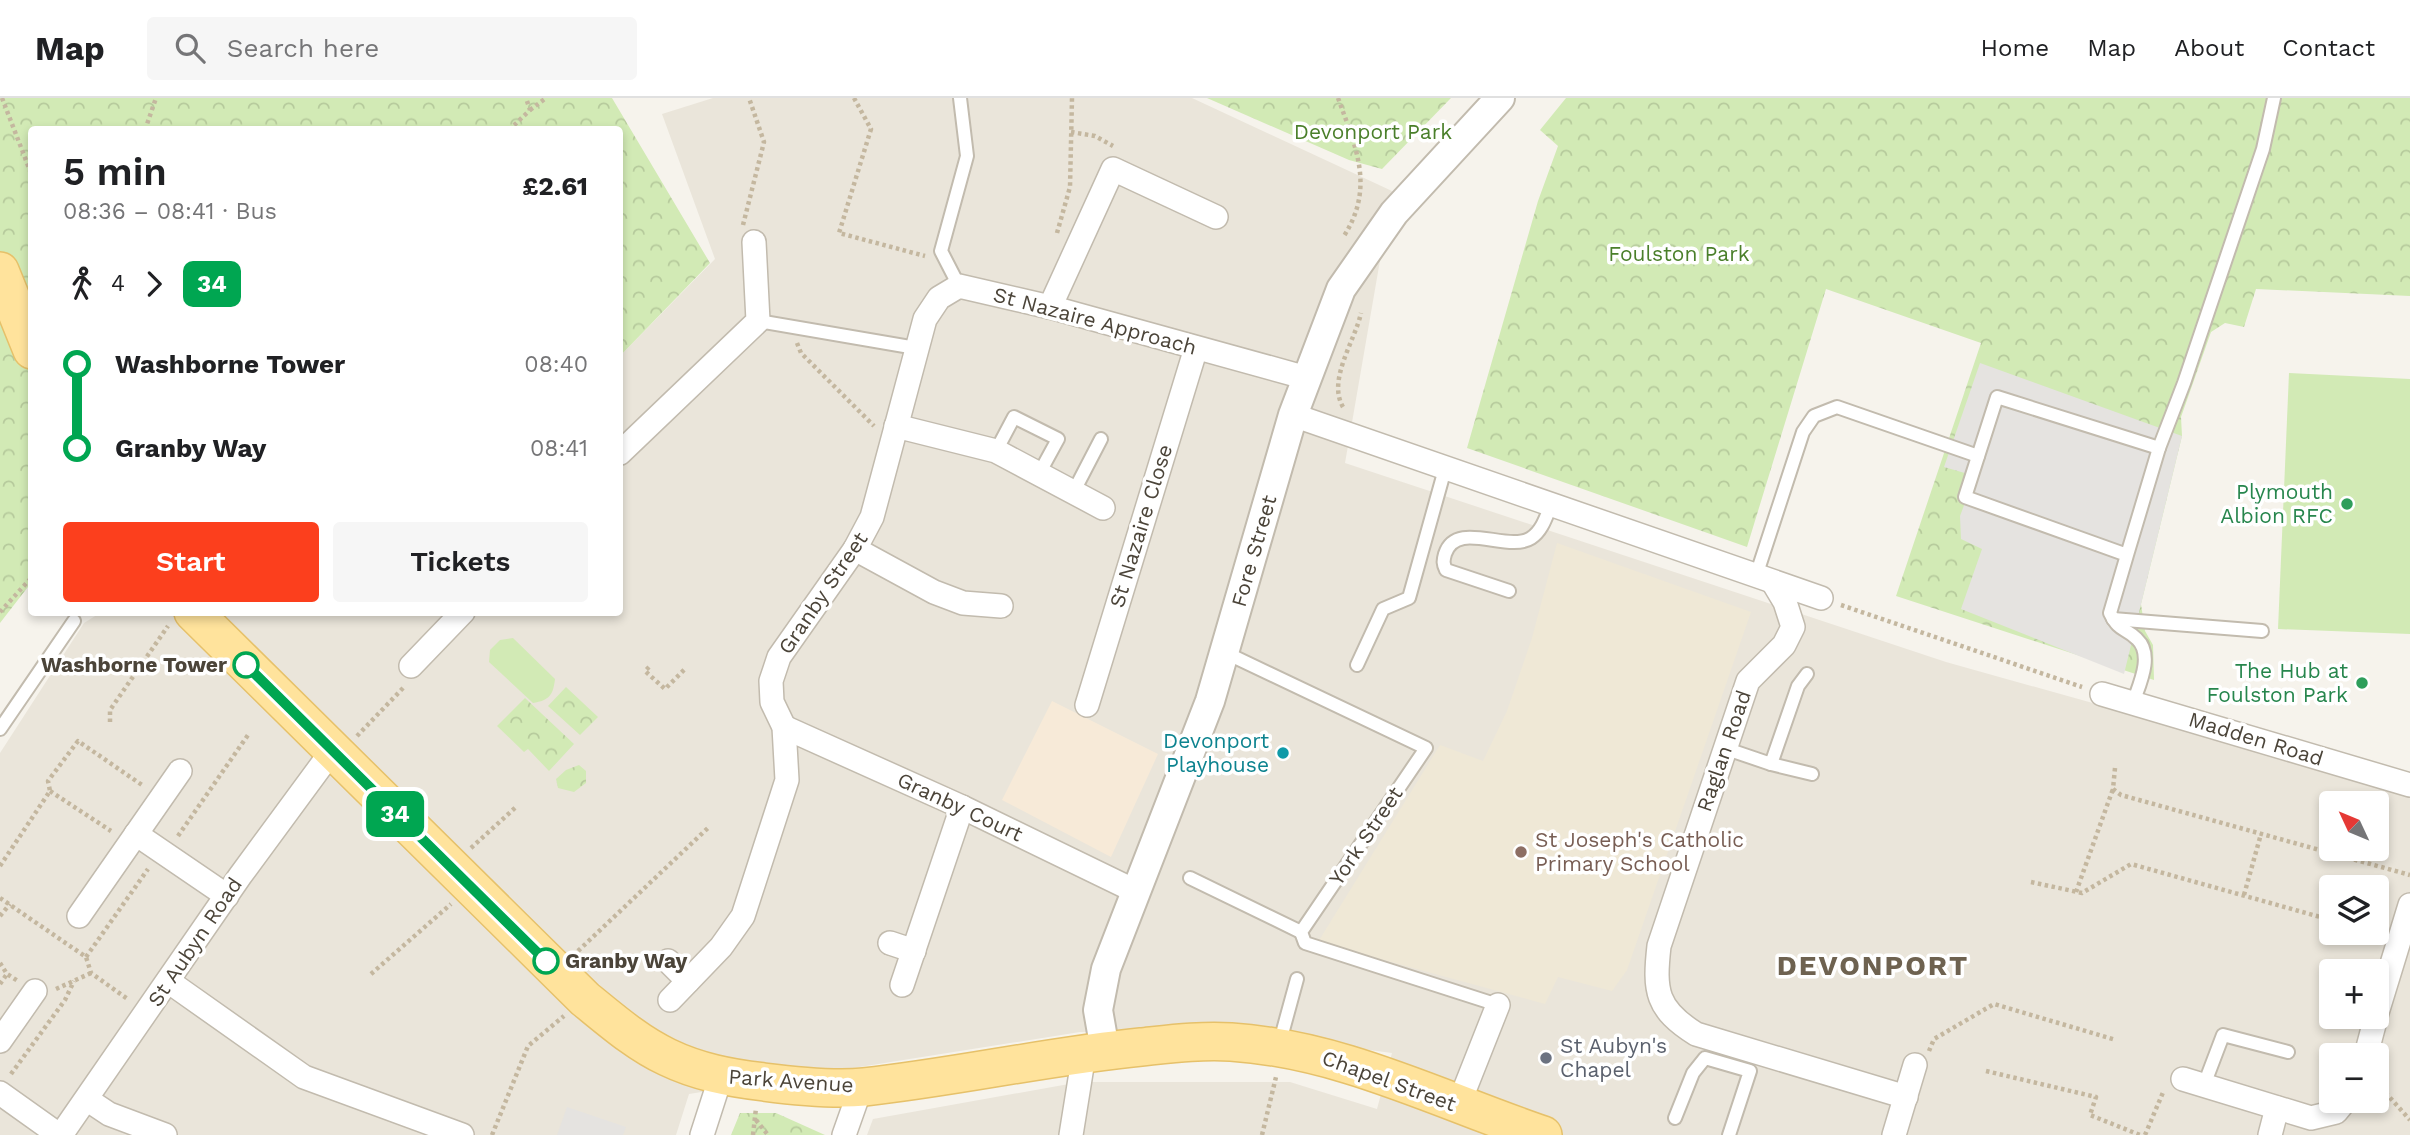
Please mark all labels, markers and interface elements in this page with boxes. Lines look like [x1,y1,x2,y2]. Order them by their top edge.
search box [147,17,637,80]
text: Map [35,29,105,68]
icon: search [171,29,209,67]
text: Search here [227,33,379,63]
text: Home [1981,34,2049,62]
text: Map [2087,34,2136,62]
text: About [2174,34,2244,62]
text: Contact [2282,34,2375,62]
park label: Devonport Park [1294,119,1452,144]
text: 5 min [63,150,167,194]
text: £2.61 [522,171,588,201]
text: 08:36 – 08:41 · Bus [63,198,277,225]
park label: Foulston Park [1608,241,1750,266]
icon: walk [63,265,101,303]
icon: forward [135,265,173,303]
text: 4 [111,270,125,297]
text: 34 [197,270,227,298]
street label: St Nazaire Approach [991,281,1200,360]
text: Washborne Tower [115,349,345,379]
text: 08:40 [524,351,588,378]
text: Granby Way [115,433,266,463]
text: 08:41 [530,435,588,462]
street label: St Nazaire Close [1104,441,1177,611]
place label: Plymouth Albion RFC [2220,479,2333,528]
street label: Fore Street [1226,492,1281,610]
marker: Plymouth Albion RFC [2339,496,2355,512]
button: Start [63,522,319,602]
button: Tickets [333,522,588,602]
street label: Granby Street [773,527,873,659]
place label: Washborne Tower [41,652,227,677]
marker: Washborne Tower [233,652,259,678]
place label: The Hub at Foulston Park [2207,658,2348,707]
marker: The Hub at Foulston Park [2354,675,2370,691]
street label: Raglan Road [1691,687,1756,815]
street label: Madden Road [2186,706,2327,771]
place label: Devonport Playhouse [1163,728,1269,777]
marker: Devonport Playhouse [1275,745,1291,761]
street label: Granby Court [894,767,1027,847]
street label: York Street [1323,782,1408,890]
line badge: 34 [364,791,426,837]
north arrow [2319,791,2389,861]
map controls [2319,791,2389,1113]
text: 34 [380,800,410,828]
place label: St Joseph's Catholic Primary School [1535,827,1744,876]
marker: St Joseph's Catholic Primary School [1513,844,1529,860]
street label: St Aubyn Road [142,872,247,1011]
button: layers [2319,875,2389,945]
marker: Granby Way [533,948,559,974]
place label: Granby Way [565,948,687,973]
district label: DEVONPORT [1777,949,1969,982]
button: + [2319,959,2389,1029]
place label: St Aubyn's Chapel [1560,1033,1667,1082]
button: − [2319,1043,2389,1113]
street label: Chapel Street [1319,1045,1460,1116]
marker: St Aubyn's Chapel [1538,1050,1554,1066]
street label: Park Avenue [728,1064,854,1097]

